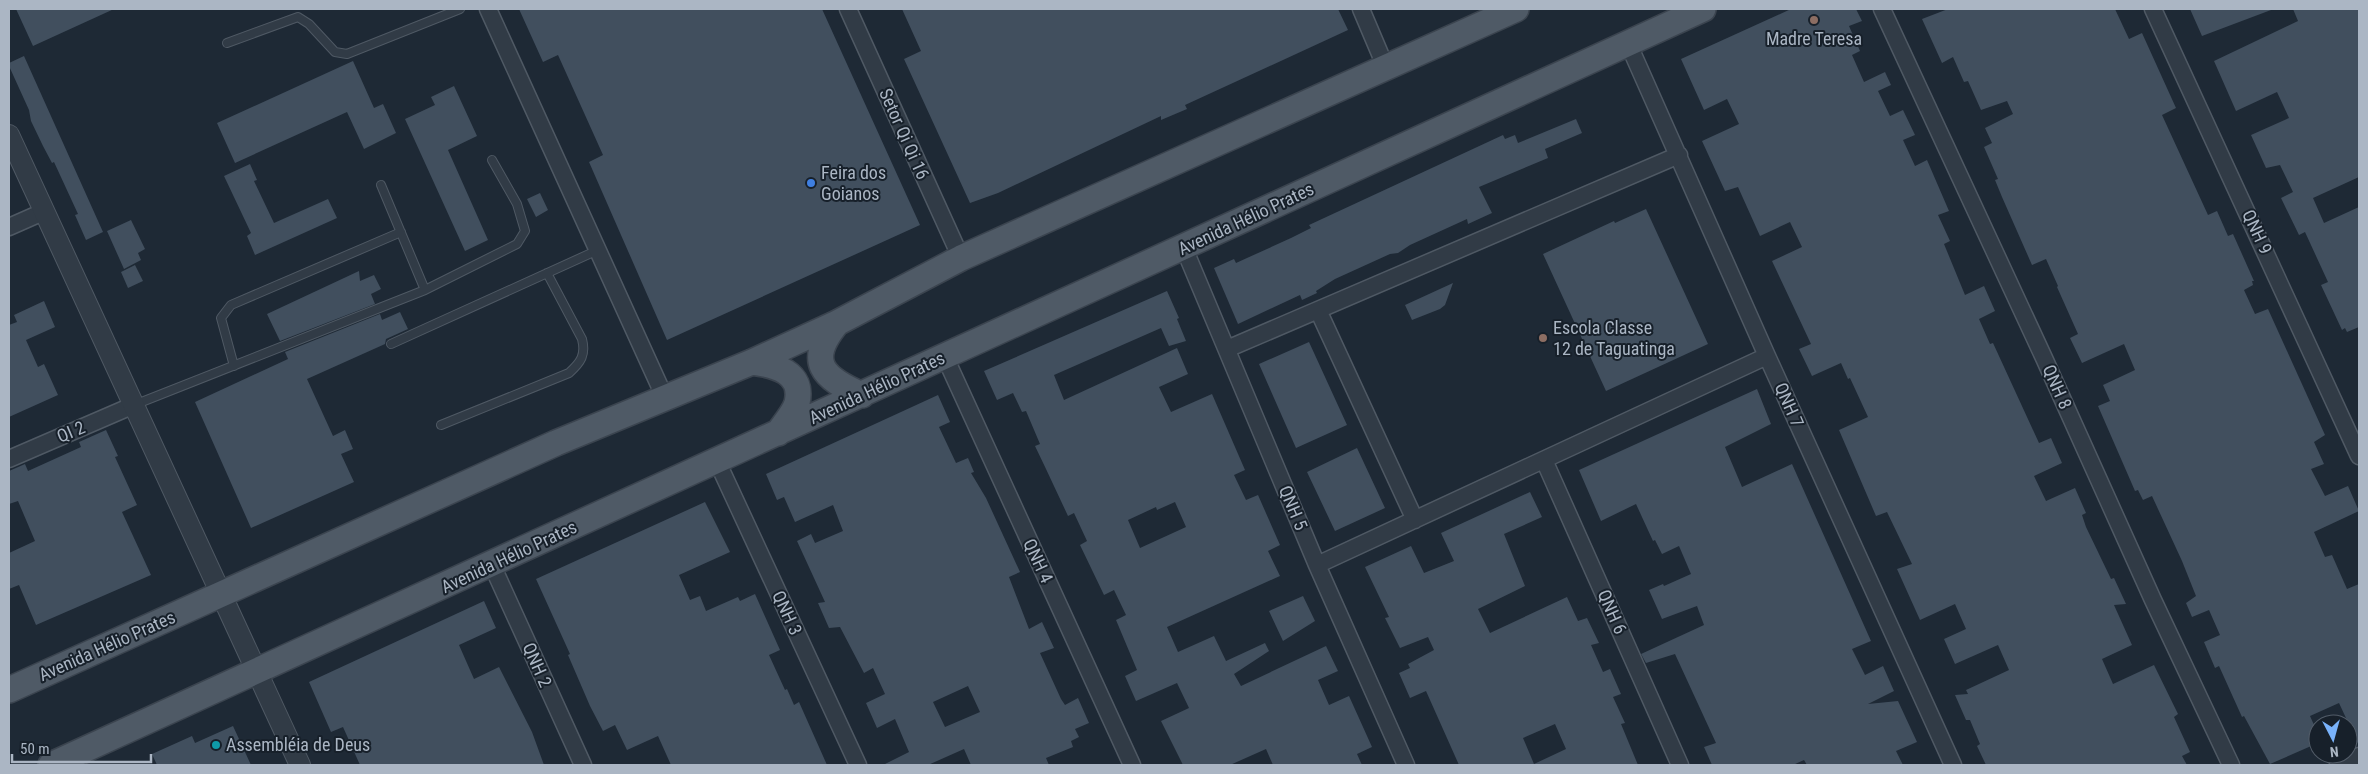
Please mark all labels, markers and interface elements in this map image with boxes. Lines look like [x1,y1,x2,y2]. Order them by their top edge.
marker: Madre Teresa [1808,14,1820,26]
place label: Madre Teresa [1766,28,1862,49]
street label: Setor Qi Qi 16 [875,85,934,183]
place label: Feira dos Goianos [821,162,886,204]
marker: Feira dos Goianos [805,177,817,189]
street label: Avenida Hélio Prates [1175,178,1317,259]
street label: QNH 9 [2238,206,2277,257]
place label: Escola Classe 12 de Taguatinga [1553,317,1675,359]
marker: Escola Classe 12 de Taguatinga [1537,332,1549,344]
street label: Avenida Hélio Prates [806,347,948,428]
street label: QNH 8 [2038,361,2076,412]
street label: QNH 7 [1770,379,1808,430]
street label: QI 2 [54,416,88,447]
street label: QNH 5 [1275,482,1312,533]
street label: Avenida Hélio Prates [438,516,580,597]
street label: QNH 4 [1019,535,1058,586]
street label: QNH 6 [1593,586,1631,637]
street label: QNH 3 [768,587,807,638]
street label: Avenida Hélio Prates [35,606,178,685]
street label: QNH 2 [518,639,556,690]
north arrow [2308,714,2358,764]
scale bar [12,732,151,764]
place label: Assembléia de Deus [226,734,370,755]
marker: Assembléia de Deus [210,739,222,751]
text: 50 m [20,740,50,758]
text: N [2329,744,2339,760]

